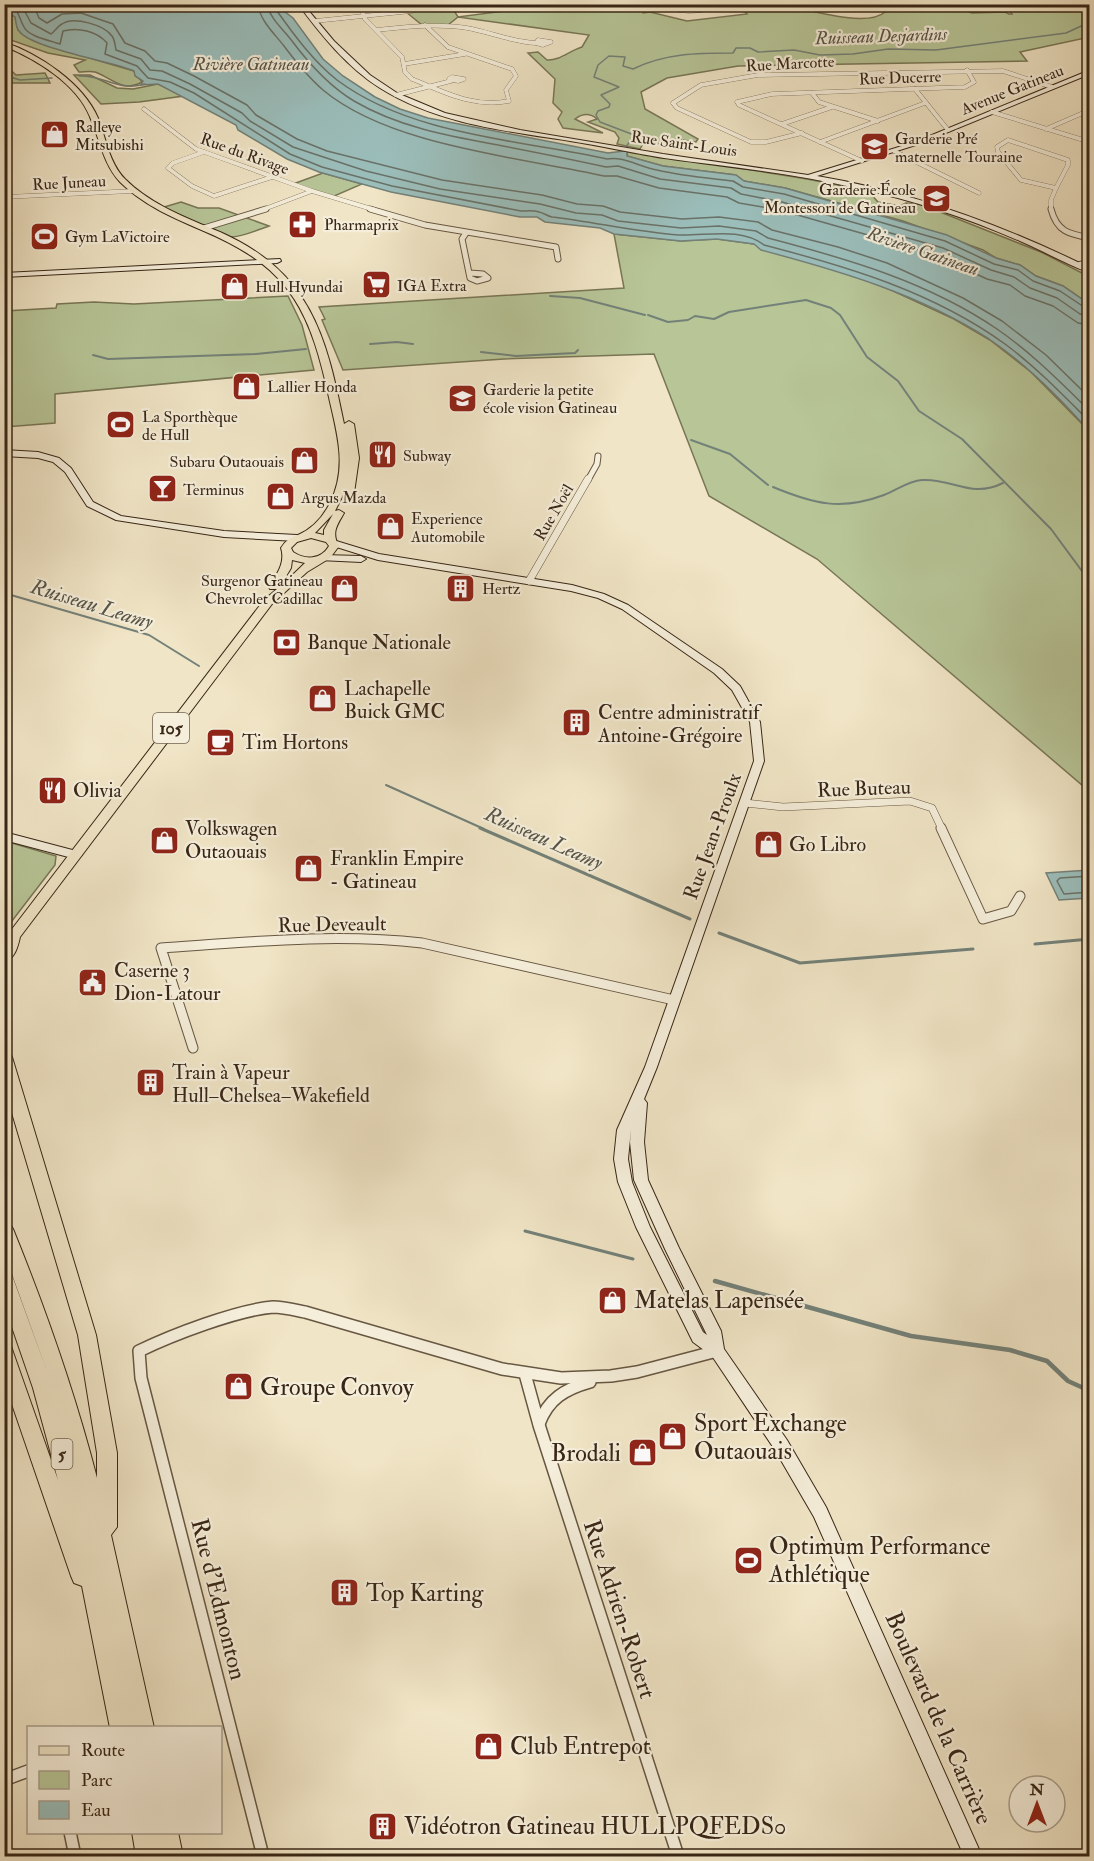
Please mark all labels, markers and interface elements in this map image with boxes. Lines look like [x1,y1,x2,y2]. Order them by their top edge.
water label: Ruisseau Desjardins [814,23,948,50]
street label: Rue Marcotte [745,52,835,76]
water label: Rivière Gatineau [192,53,310,76]
street label: Avenue Gatineau [957,60,1067,120]
street label: Rue Ducerre [858,67,942,89]
place label: Ralleye Mitsubishi [75,117,144,155]
shop icon: Ralleye Mitsubishi [38,119,70,151]
street label: Rue Saint-Louis [630,127,738,161]
street label: Rue du Rivage [198,129,292,179]
place label: Garderie Pré maternelle Touraine [895,129,1023,167]
school or university icon: Garderie Pré maternelle Touraine [858,131,890,163]
street label: Rue Juneau [32,171,107,196]
place label: Garderie École Montessori de Gatineau [764,179,916,218]
school or university icon: Garderie École Montessori de Gatineau [921,182,953,214]
pharmacy icon: Pharmaprix [287,208,319,240]
place label: Pharmaprix [324,215,399,236]
sports icon: Gym LaVictoire [28,220,60,252]
water label: Rivière Gatineau [863,221,982,281]
place label: Gym LaVictoire [65,227,170,247]
supermarket icon: IGA Extra [360,269,392,301]
shop icon: Hull Hyundai [218,270,250,302]
place label: IGA Extra [397,276,467,296]
place label: Hull Hyundai [255,277,343,297]
shop icon: Lallier Honda [230,370,262,402]
place label: Lallier Honda [267,377,357,397]
place label: Garderie la petite école vision Gatineau [483,380,617,418]
school or university icon: Garderie la petite école vision Gatineau [446,382,478,414]
place label: La Sporthèque de Hull [142,407,238,445]
sports icon: La Sporthèque de Hull [105,409,137,441]
restaurant icon: Subway [366,439,398,471]
shop icon: Subaru Outaouais [289,445,321,477]
place label: Subway [403,446,452,466]
place label: Subaru Outaouais [170,452,284,472]
bar icon: Terminus [146,473,178,505]
place label: Terminus [183,480,244,500]
shop icon: Argus Mazda [264,481,296,513]
street label: Rue Noël [530,481,578,544]
place label: Argus Mazda [300,488,387,508]
place label: Experience Automobile [410,509,485,547]
shop icon: Experience Automobile [374,511,406,543]
place label: Surgenor Gatineau Chevrolet Cadillac [201,571,324,609]
building icon: Hertz [445,572,477,604]
water label: Ruisseau Leamy [27,573,157,636]
shop icon: Surgenor Gatineau Chevrolet Cadillac [328,573,360,605]
place label: Hertz [482,579,521,599]
bank icon: Banque Nationale [270,626,302,658]
place label: Banque Nationale [307,630,451,655]
place label: Lachapelle Buick GMC [344,676,445,724]
shop icon: Lachapelle Buick GMC [307,683,339,715]
place label: Centre administratif Antoine-Grégoire [597,700,763,748]
building icon: Centre administratif Antoine-Grégoire [561,707,593,739]
road number: 105 [153,713,189,743]
cafe icon: Tim Hortons [205,726,237,758]
place label: Tim Hortons [242,730,348,755]
street label: Rue Jean-Proulx [678,769,747,903]
restaurant icon: Olivia [36,774,68,806]
street label: Rue Buteau [817,774,911,803]
place label: Olivia [73,778,122,803]
water label: Ruisseau Leamy [480,800,608,877]
place label: Volkswagen Outaouais [185,816,277,864]
shop icon: Volkswagen Outaouais [148,824,180,856]
shop icon: Go Libro [752,828,784,860]
place label: Go Libro [789,832,866,857]
place label: Franklin Empire - Gatineau [330,846,464,894]
shop icon: Franklin Empire - Gatineau [293,853,325,885]
street label: Rue Deveault [278,911,387,938]
place label: Caserne 3 Dion-Latour [114,958,221,1006]
public building icon: Caserne 3 Dion-Latour [77,966,109,998]
place label: Train à Vapeur Hull–Chelsea–Wakefield [172,1060,370,1108]
building icon: Train à Vapeur Hull–Chelsea–Wakefield [135,1067,167,1099]
shop icon: Matelas Lapensée [597,1284,629,1316]
place label: Matelas Lapensée [634,1285,804,1316]
shop icon: Groupe Convoy [223,1371,255,1403]
place label: Groupe Convoy [260,1372,414,1403]
place label: Sport Exchange Outaouais [694,1408,847,1467]
shop icon: Sport Exchange Outaouais [657,1421,689,1453]
shop icon: Brodali [626,1437,658,1469]
place label: Brodali [551,1438,621,1469]
road number: 5 [52,1439,72,1469]
street label: Rue d'Edmonton [183,1515,254,1683]
street label: Rue Adrien-Robert [576,1516,663,1703]
place label: Optimum Performance Athlétique [768,1531,990,1590]
sports icon: Optimum Performance Athlétique [732,1544,764,1576]
building icon: Top Karting [329,1577,361,1609]
place label: Top Karting [366,1578,485,1609]
street label: Boulevard de la Carrière [878,1607,999,1830]
legend [27,1726,222,1834]
shop icon: Club Entrepot [473,1730,505,1762]
place label: Club Entrepot [510,1731,651,1762]
text: Route [81,1739,125,1762]
text: Parc [81,1769,112,1792]
north arrow [1007,1774,1067,1834]
text: N [1029,1780,1045,1800]
text: Eau [81,1799,111,1822]
building icon: Vidéotron Gatineau HULLPQFEDS0 [367,1810,399,1842]
place label: Vidéotron Gatineau HULLPQFEDS0 [404,1811,786,1842]

